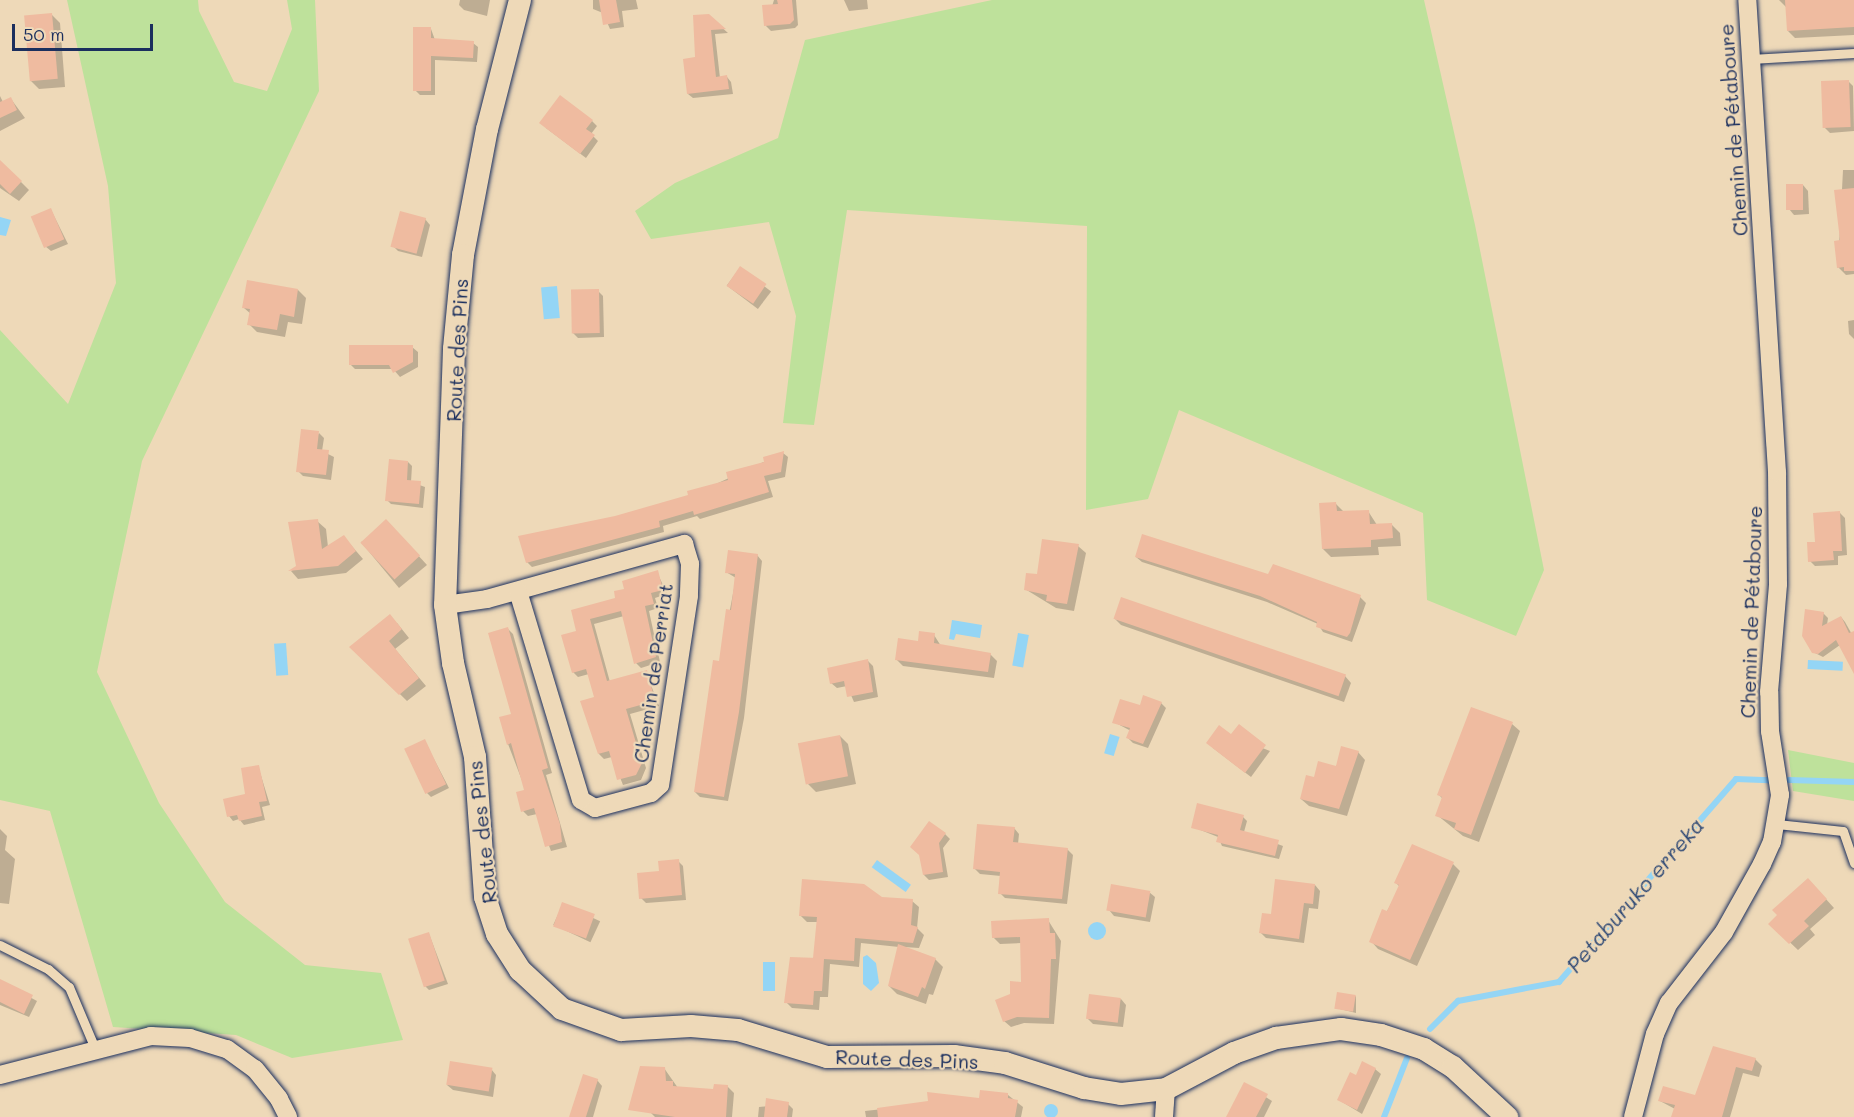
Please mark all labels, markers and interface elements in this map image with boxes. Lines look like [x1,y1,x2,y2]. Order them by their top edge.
scale bar [15,12,156,50]
text: 50 m [23,22,65,46]
street label: Chemin de Pétaboure [1714,23,1752,237]
street label: Route des Pins [441,278,473,422]
street label: Chemin de Pétaboure [1735,505,1767,719]
street label: Chemin de Perriat [629,582,677,764]
street label: Route des Pins [463,759,501,905]
water label: Petaburuko erreka [1561,813,1709,977]
street label: Route des Pins [835,1045,979,1073]

